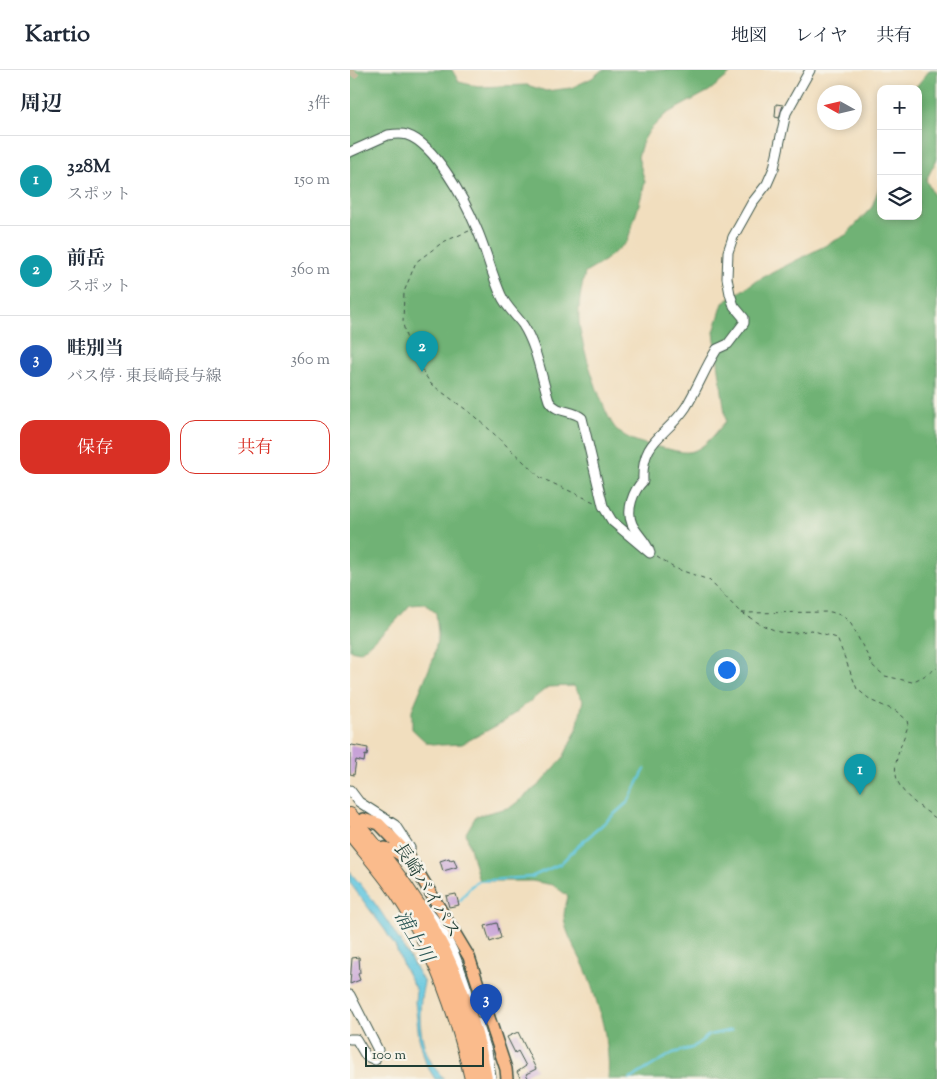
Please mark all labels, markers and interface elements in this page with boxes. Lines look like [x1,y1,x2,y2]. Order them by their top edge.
text: Kartio [25,18,90,52]
text: 地図 [731,24,767,50]
text: レイヤ [795,24,848,50]
text: 共有 [876,24,912,50]
north arrow [817,85,862,130]
map controls [877,85,922,220]
button: + [877,85,922,130]
text: 周辺 [20,90,62,120]
text: 3件 [308,93,330,116]
button: − [877,130,922,175]
text: 328M [67,154,110,181]
text: 1 [33,169,39,192]
text: 150 m [294,169,330,192]
button: layers [877,175,922,220]
text: スポット [67,184,131,207]
text: 前岳 [67,246,105,273]
text: 2 [32,259,40,282]
text: 360 m [291,259,330,282]
text: スポット [67,276,131,299]
pin: 2 [406,331,438,372]
text: 畦別当 [67,336,124,363]
text: 3 [33,349,39,372]
text: 360 m [291,349,330,372]
text: バス停 · 東長崎長与線 [67,366,222,389]
button: 保存 [20,420,170,474]
button: 共有 [180,420,330,474]
your location [714,657,740,683]
pin: 1 [844,754,876,795]
street label: 長崎バイパス [386,838,466,944]
water label: 浦上川 [387,906,440,970]
pin: 3 [470,984,502,1025]
scale bar [365,1044,484,1067]
text: 100 m [372,1046,406,1066]

